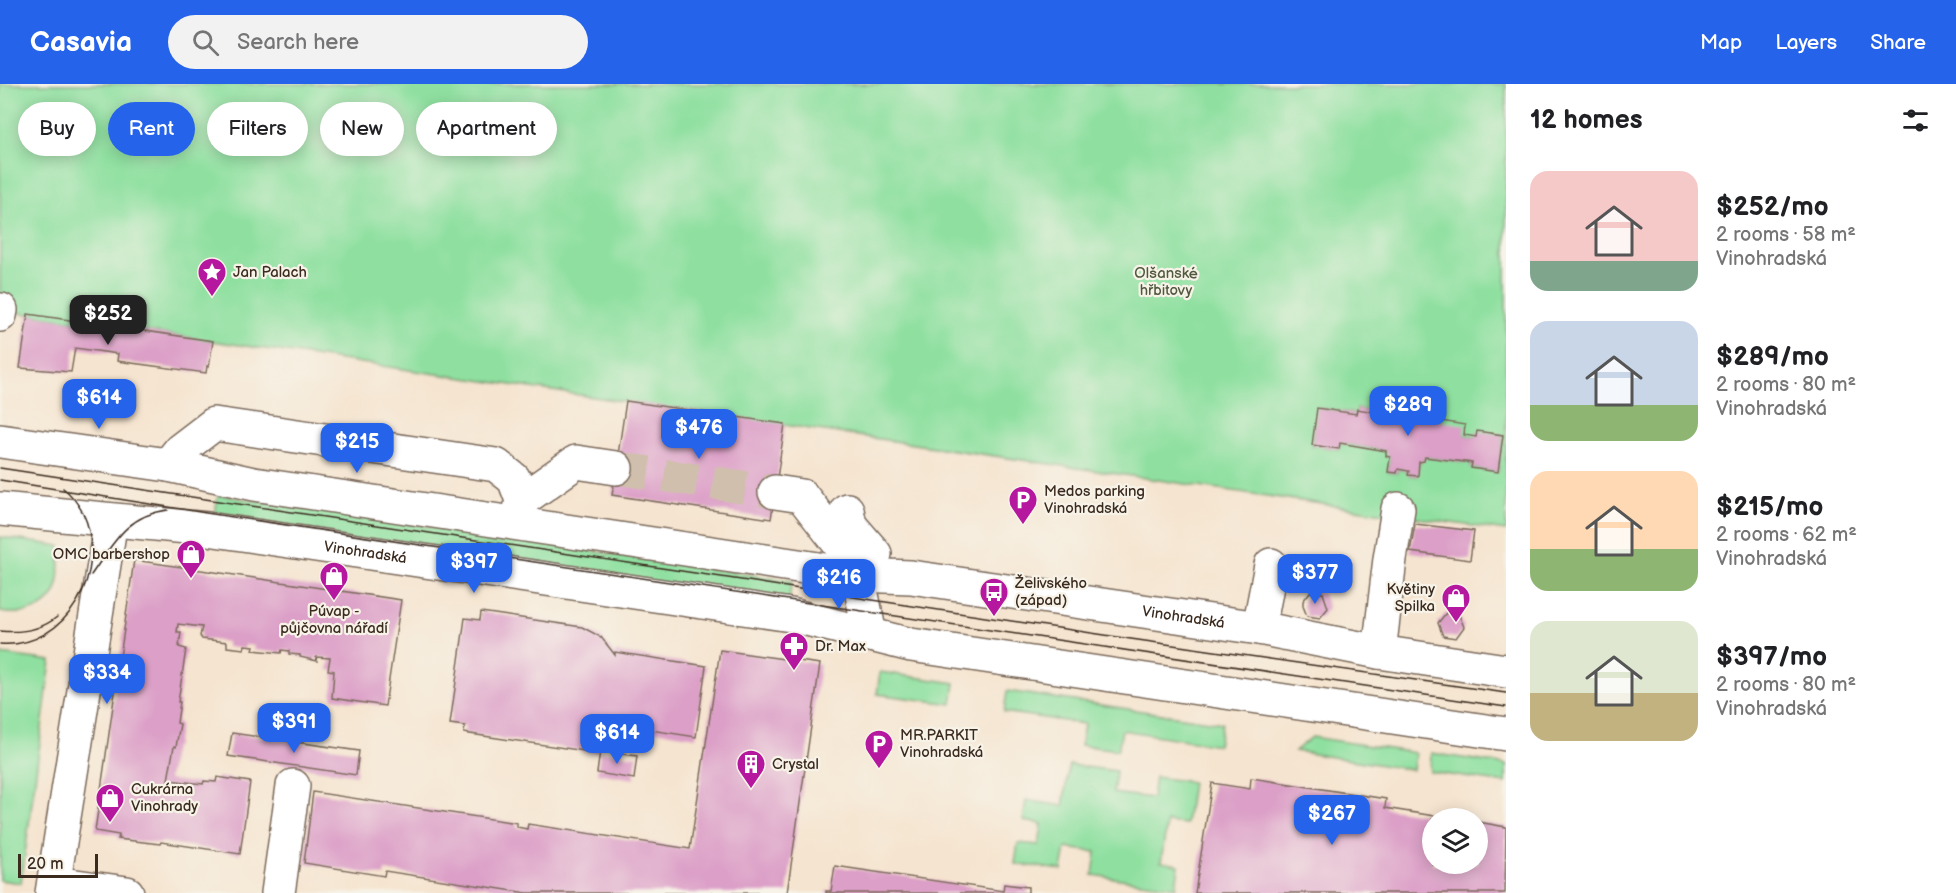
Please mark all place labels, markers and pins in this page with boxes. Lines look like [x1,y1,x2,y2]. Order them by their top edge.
place icon: Jan Palach [196,256,228,298]
place label: Jan Palach [233,263,307,282]
pin: $252 [72,295,144,346]
pin: $614 [63,379,135,430]
pin: $289 [1372,386,1444,437]
pin: $476 [663,409,735,460]
pin: $215 [321,423,393,474]
place label: Medos parking Vinohradská [1044,482,1145,518]
parking icon: Medos parking Vinohradská [1007,484,1039,526]
shop icon: OMC barbershop [175,538,207,580]
pin: $397 [438,543,510,594]
place label: OMC barbershop [53,545,170,564]
pin: $377 [1279,554,1351,605]
pin: $216 [803,559,875,610]
shop icon: Púvap - půjčovna nářadí [318,560,350,602]
place label: Želivského (západ) [1014,574,1087,610]
bus stop icon: Želivského (západ) [978,576,1010,618]
place label: Květiny Spilka [1387,580,1435,616]
shop icon: Květiny Spilka [1440,582,1472,624]
place label: Púvap - půjčovna nářadí [280,602,388,638]
pharmacy icon: Dr. Max [778,630,810,672]
place label: Dr. Max [815,637,866,656]
pin: $334 [71,654,143,705]
pin: $391 [258,703,330,754]
pin: $614 [581,714,653,765]
place label: MR.PARKIT Vinohradská [900,726,983,762]
parking icon: MR.PARKIT Vinohradská [863,728,895,770]
building icon: Crystal [735,748,767,790]
place label: Crystal [772,755,819,774]
place label: Cukrárna Vinohrady [131,780,198,816]
shop icon: Cukrárna Vinohrady [94,782,126,824]
pin: $267 [1296,795,1368,846]

